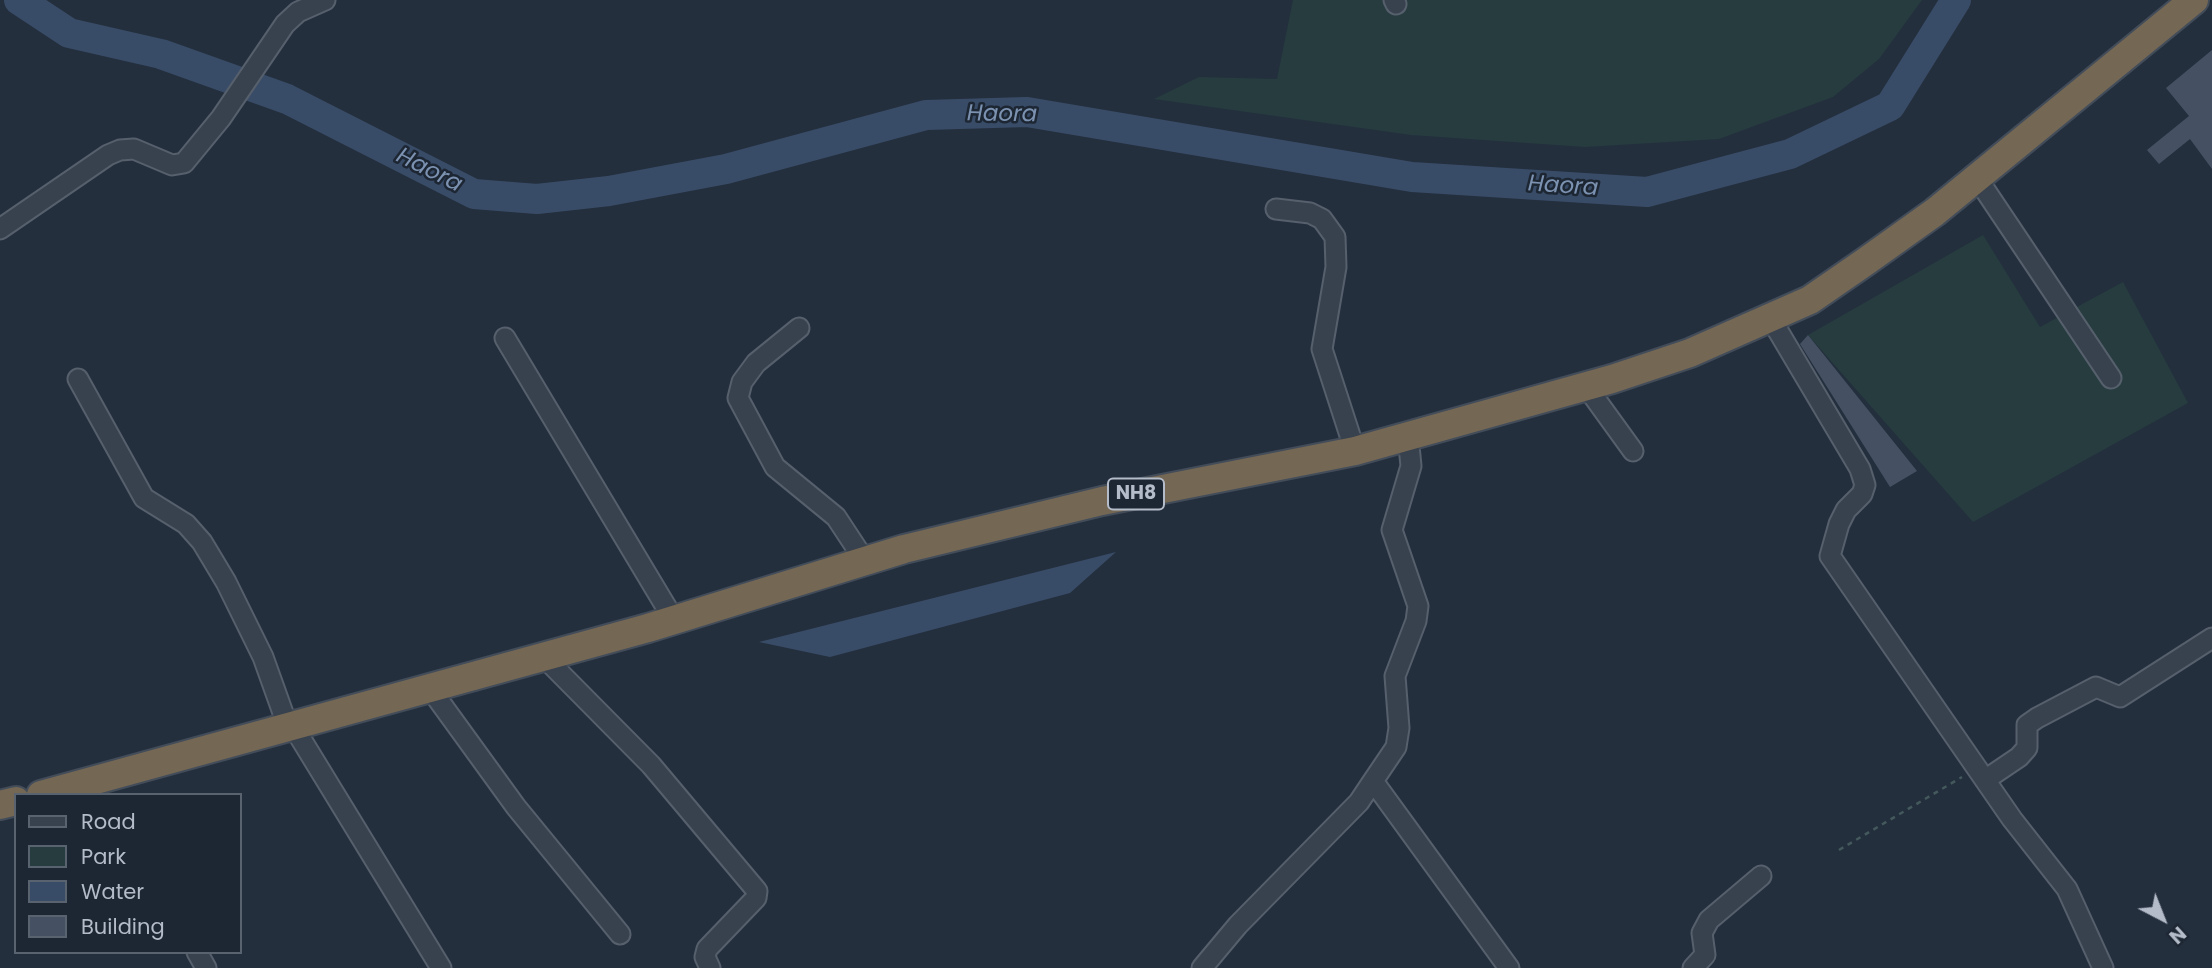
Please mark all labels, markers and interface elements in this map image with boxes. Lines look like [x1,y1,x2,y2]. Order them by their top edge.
water label: Haora [967,101,1037,129]
water label: Haora [391,143,467,199]
water label: Haora [1527,171,1599,203]
road number: NH8 [1108,478,1164,509]
legend [14,793,242,954]
text: Road [81,807,136,836]
text: Park [81,842,126,871]
text: Water [81,877,144,906]
north arrow [2128,884,2198,954]
text: Building [81,912,165,941]
text: N [2163,920,2192,950]

